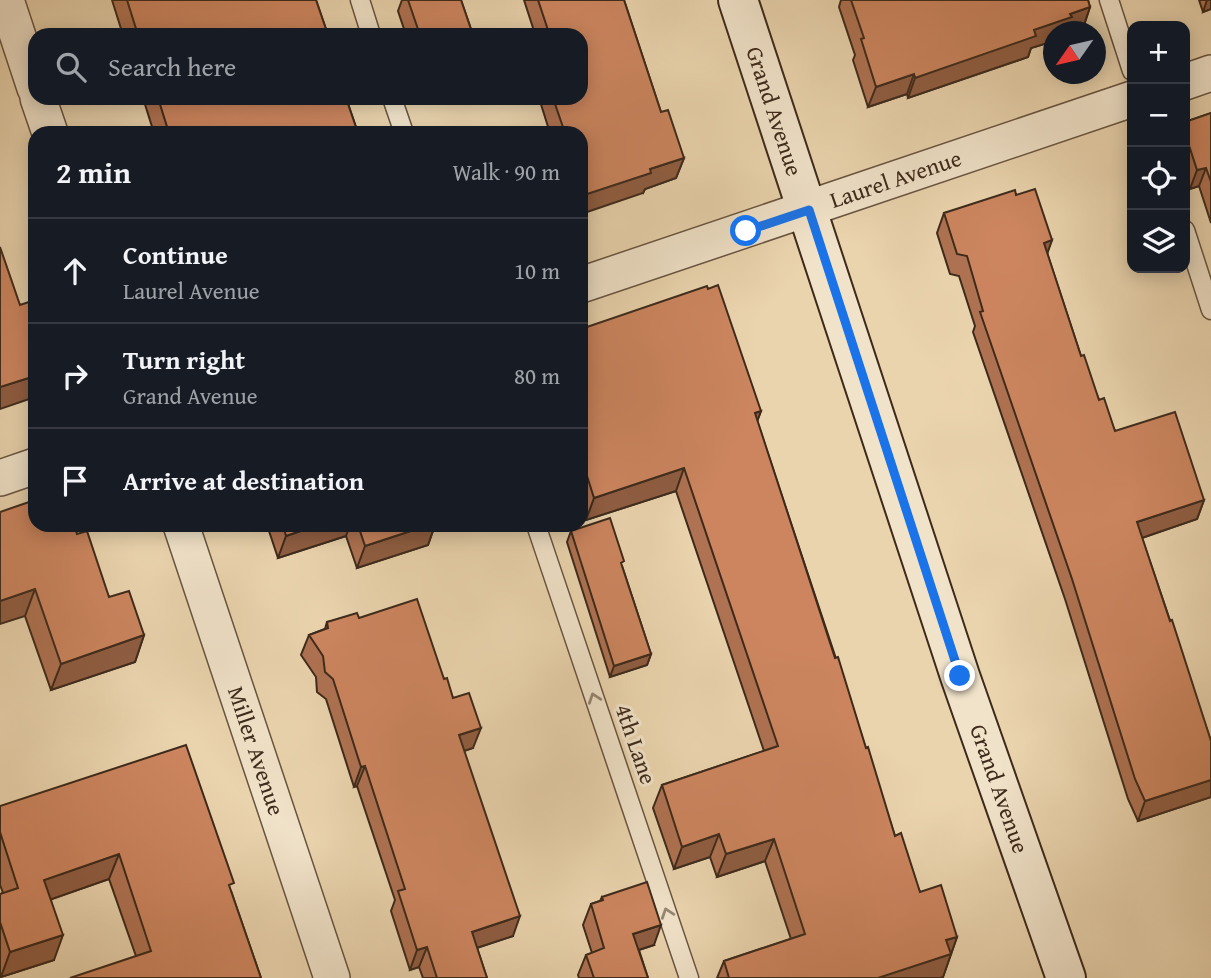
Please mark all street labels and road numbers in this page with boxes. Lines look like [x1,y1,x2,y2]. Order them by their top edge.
street label: Grand Avenue [738,42,812,180]
street label: Laurel Avenue [825,141,965,216]
street label: Miller Avenue [220,682,294,820]
street label: 4th Lane [607,699,666,788]
street label: Grand Avenue [962,720,1038,858]

